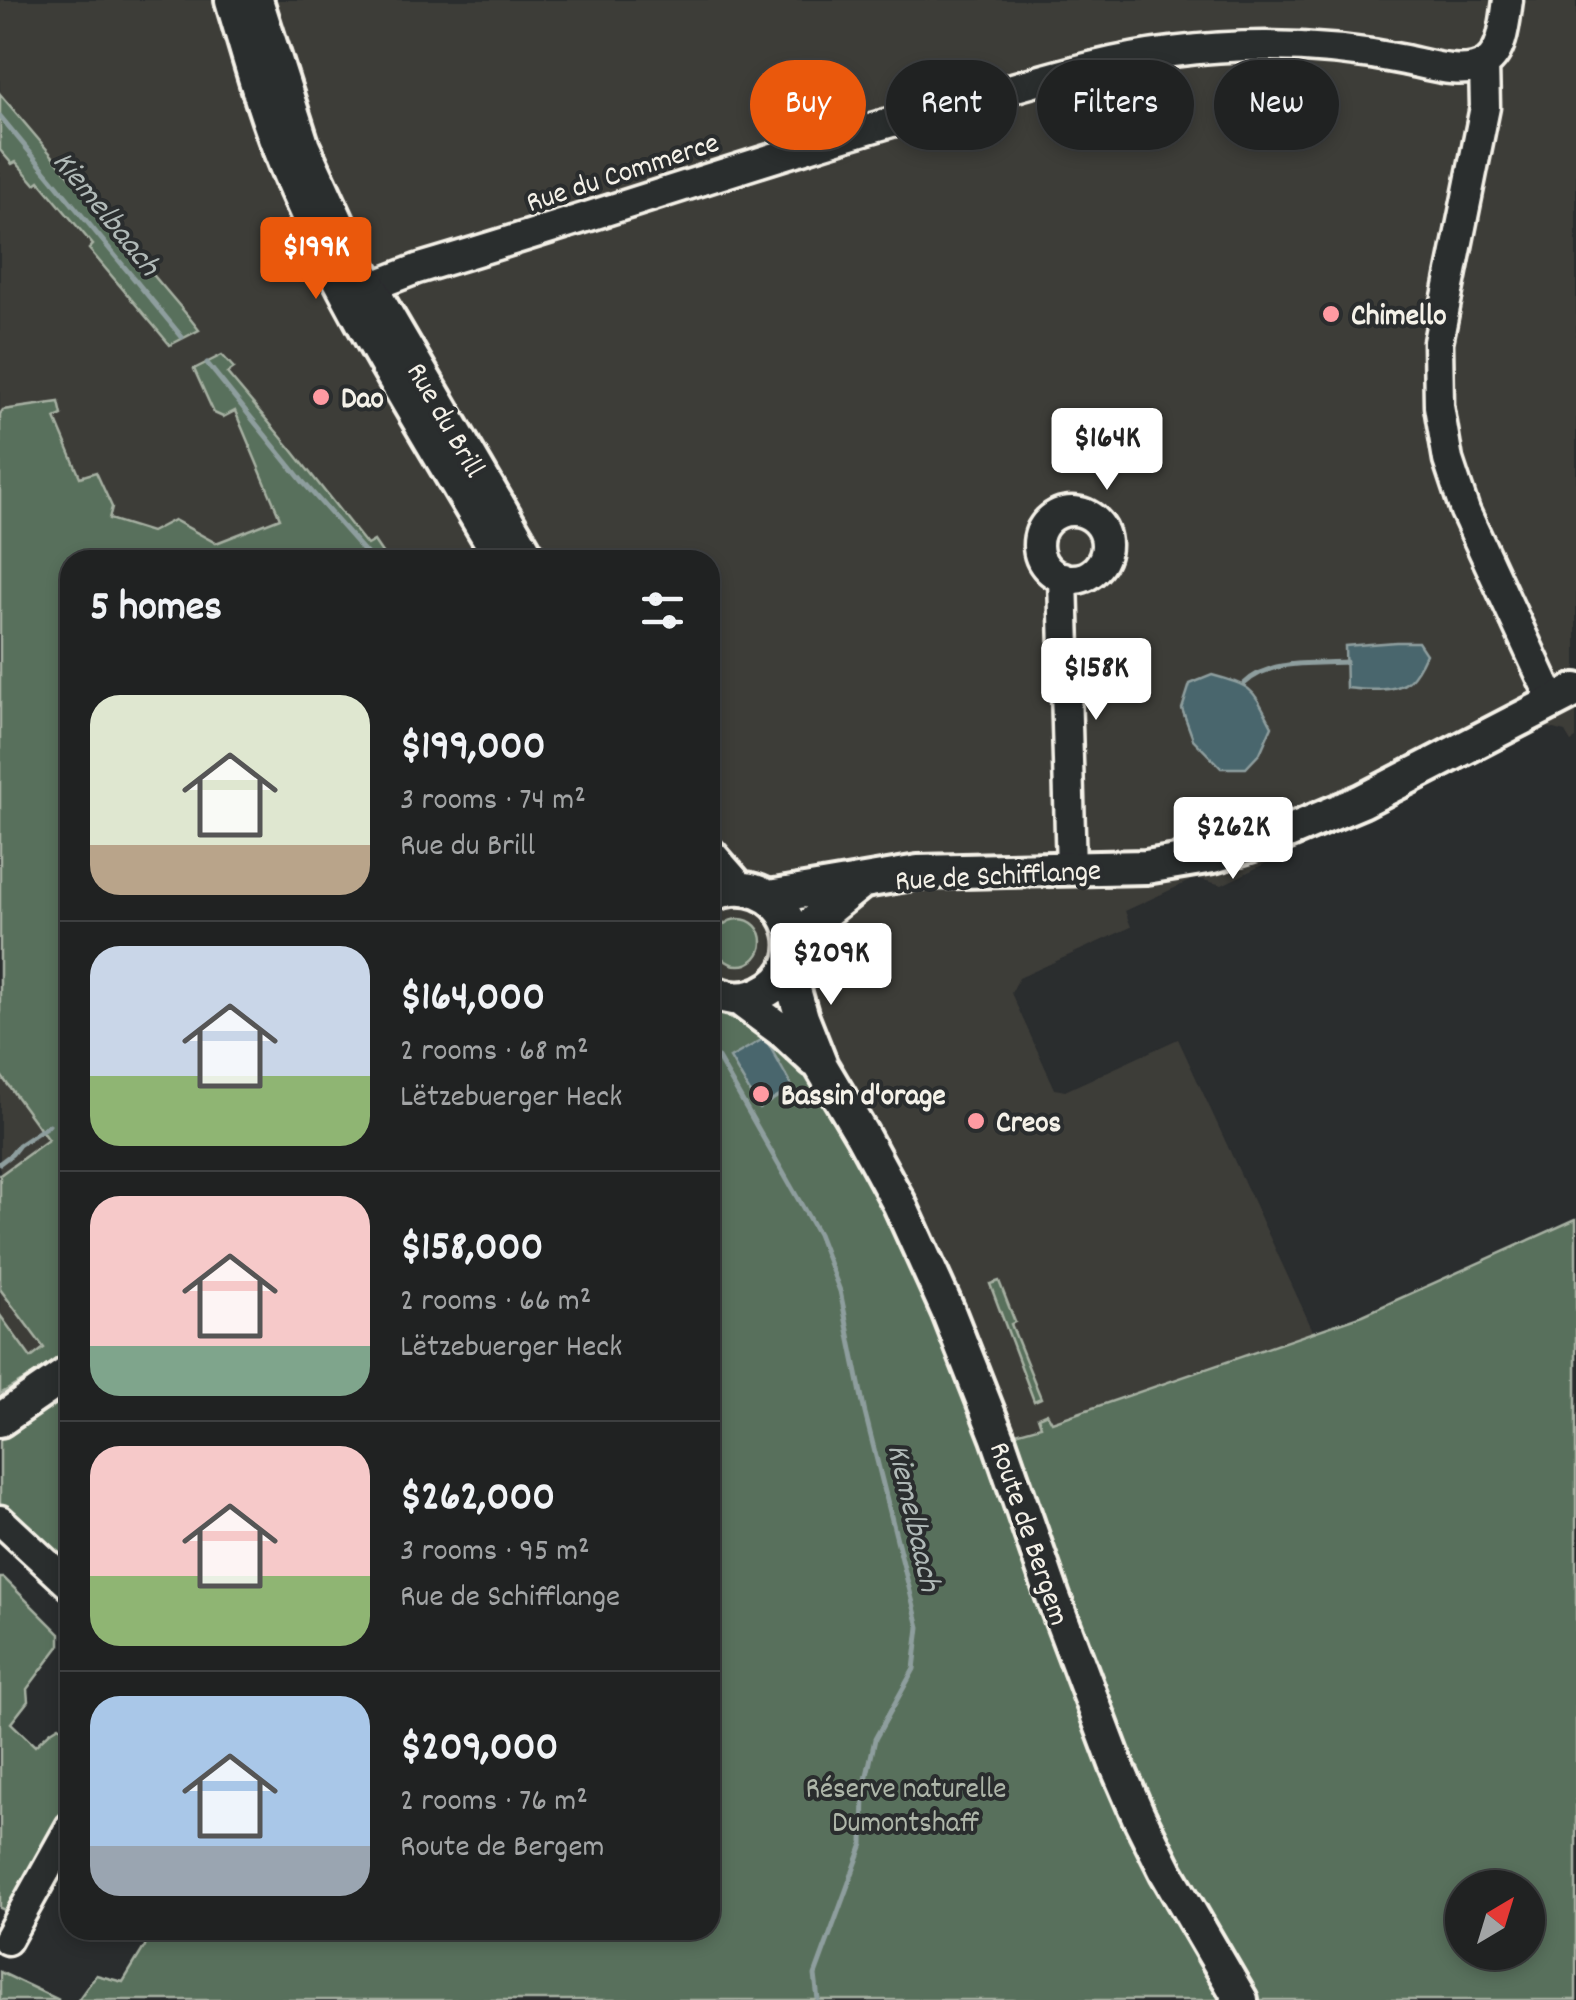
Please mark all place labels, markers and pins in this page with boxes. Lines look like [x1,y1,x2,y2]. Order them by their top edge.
pin: $199K [246,217,386,302]
place label: Chimello [1351,297,1447,340]
marker: Chimello [1320,303,1342,325]
place label: Dao [341,380,384,423]
marker: Dao [310,386,332,408]
pin: $164K [1037,408,1177,493]
pin: $158K [1026,638,1166,723]
pin: $262K [1163,797,1303,882]
pin: $209K [761,923,901,1008]
place label: Bassin d'orage [781,1077,946,1120]
marker: Bassin d'orage [750,1083,772,1105]
place label: Creos [996,1104,1061,1147]
marker: Creos [965,1110,987,1132]

